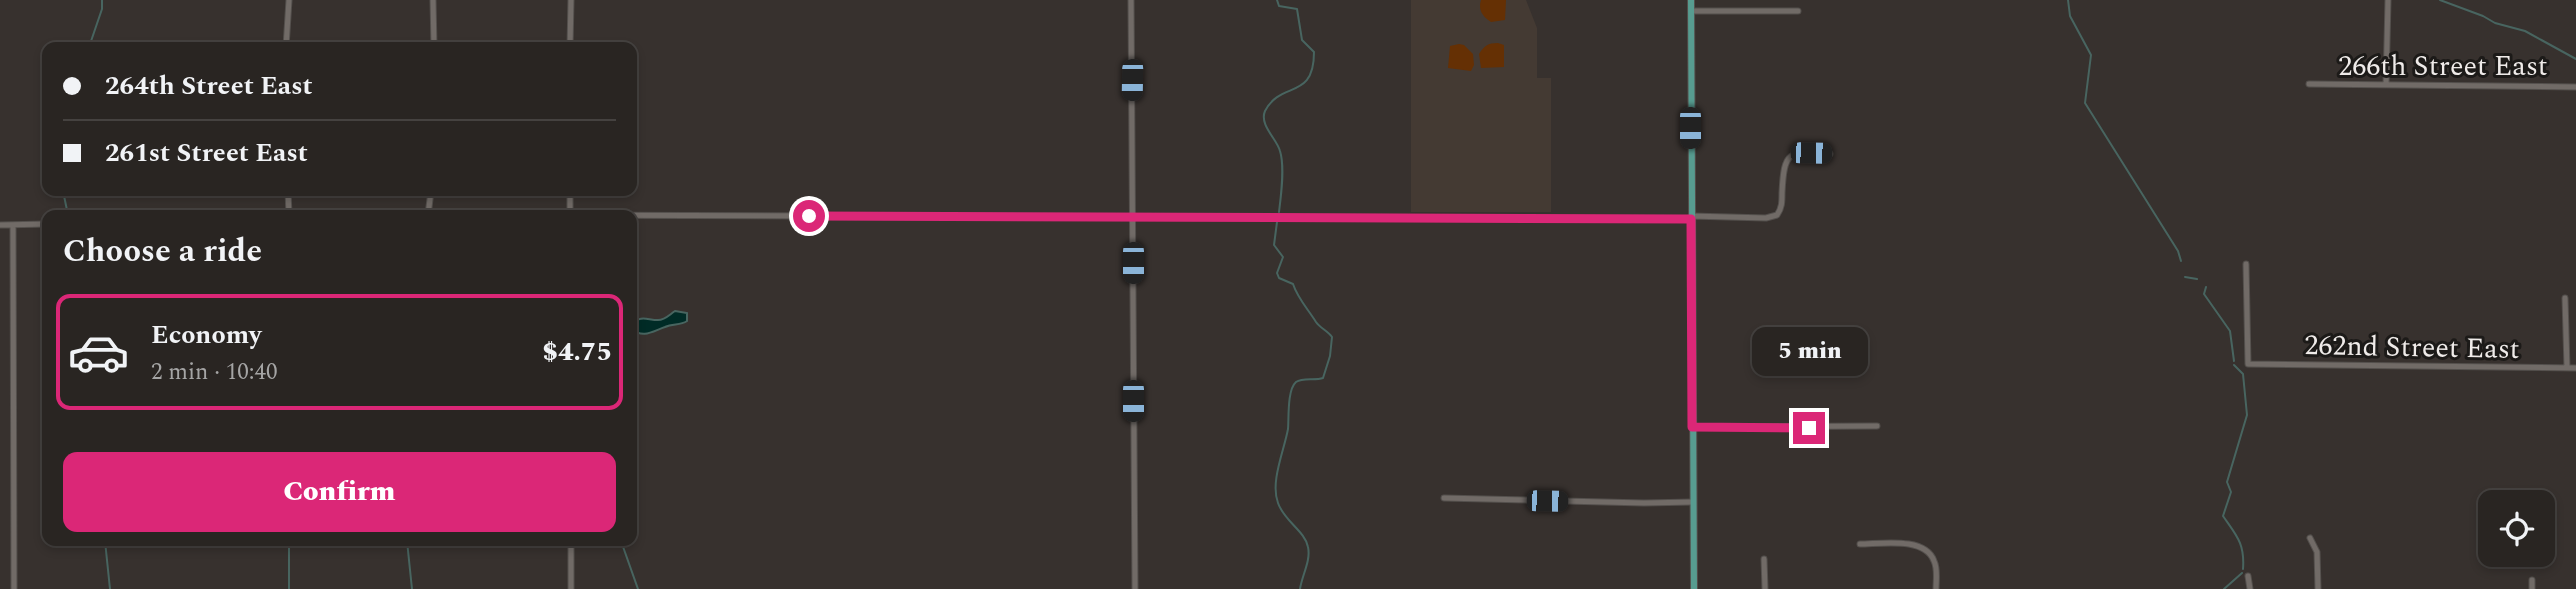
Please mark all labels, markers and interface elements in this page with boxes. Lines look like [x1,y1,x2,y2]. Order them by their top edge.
street label: 266th Street East [2338,45,2548,88]
car [1122,59,1143,101]
text: 264th Street East [105,66,313,106]
car [1680,107,1701,149]
text: 261st Street East [105,133,308,173]
car [1790,142,1833,164]
route start [793,200,825,232]
text: Choose a ride [63,227,262,276]
car [1123,242,1144,284]
text: Economy [151,315,261,355]
icon: car [67,321,130,384]
street label: 262nd Street East [2304,324,2520,371]
callout: 5 min [1751,326,1867,376]
text: $4.75 [542,332,612,372]
text: 5 min [1778,334,1842,369]
text: 2 min · 10:40 [151,355,278,390]
car [1123,380,1144,422]
route end [1793,412,1825,444]
button: Confirm [63,452,616,532]
car [1526,490,1569,512]
map controls [2478,490,2555,567]
button: locate [2478,490,2555,567]

